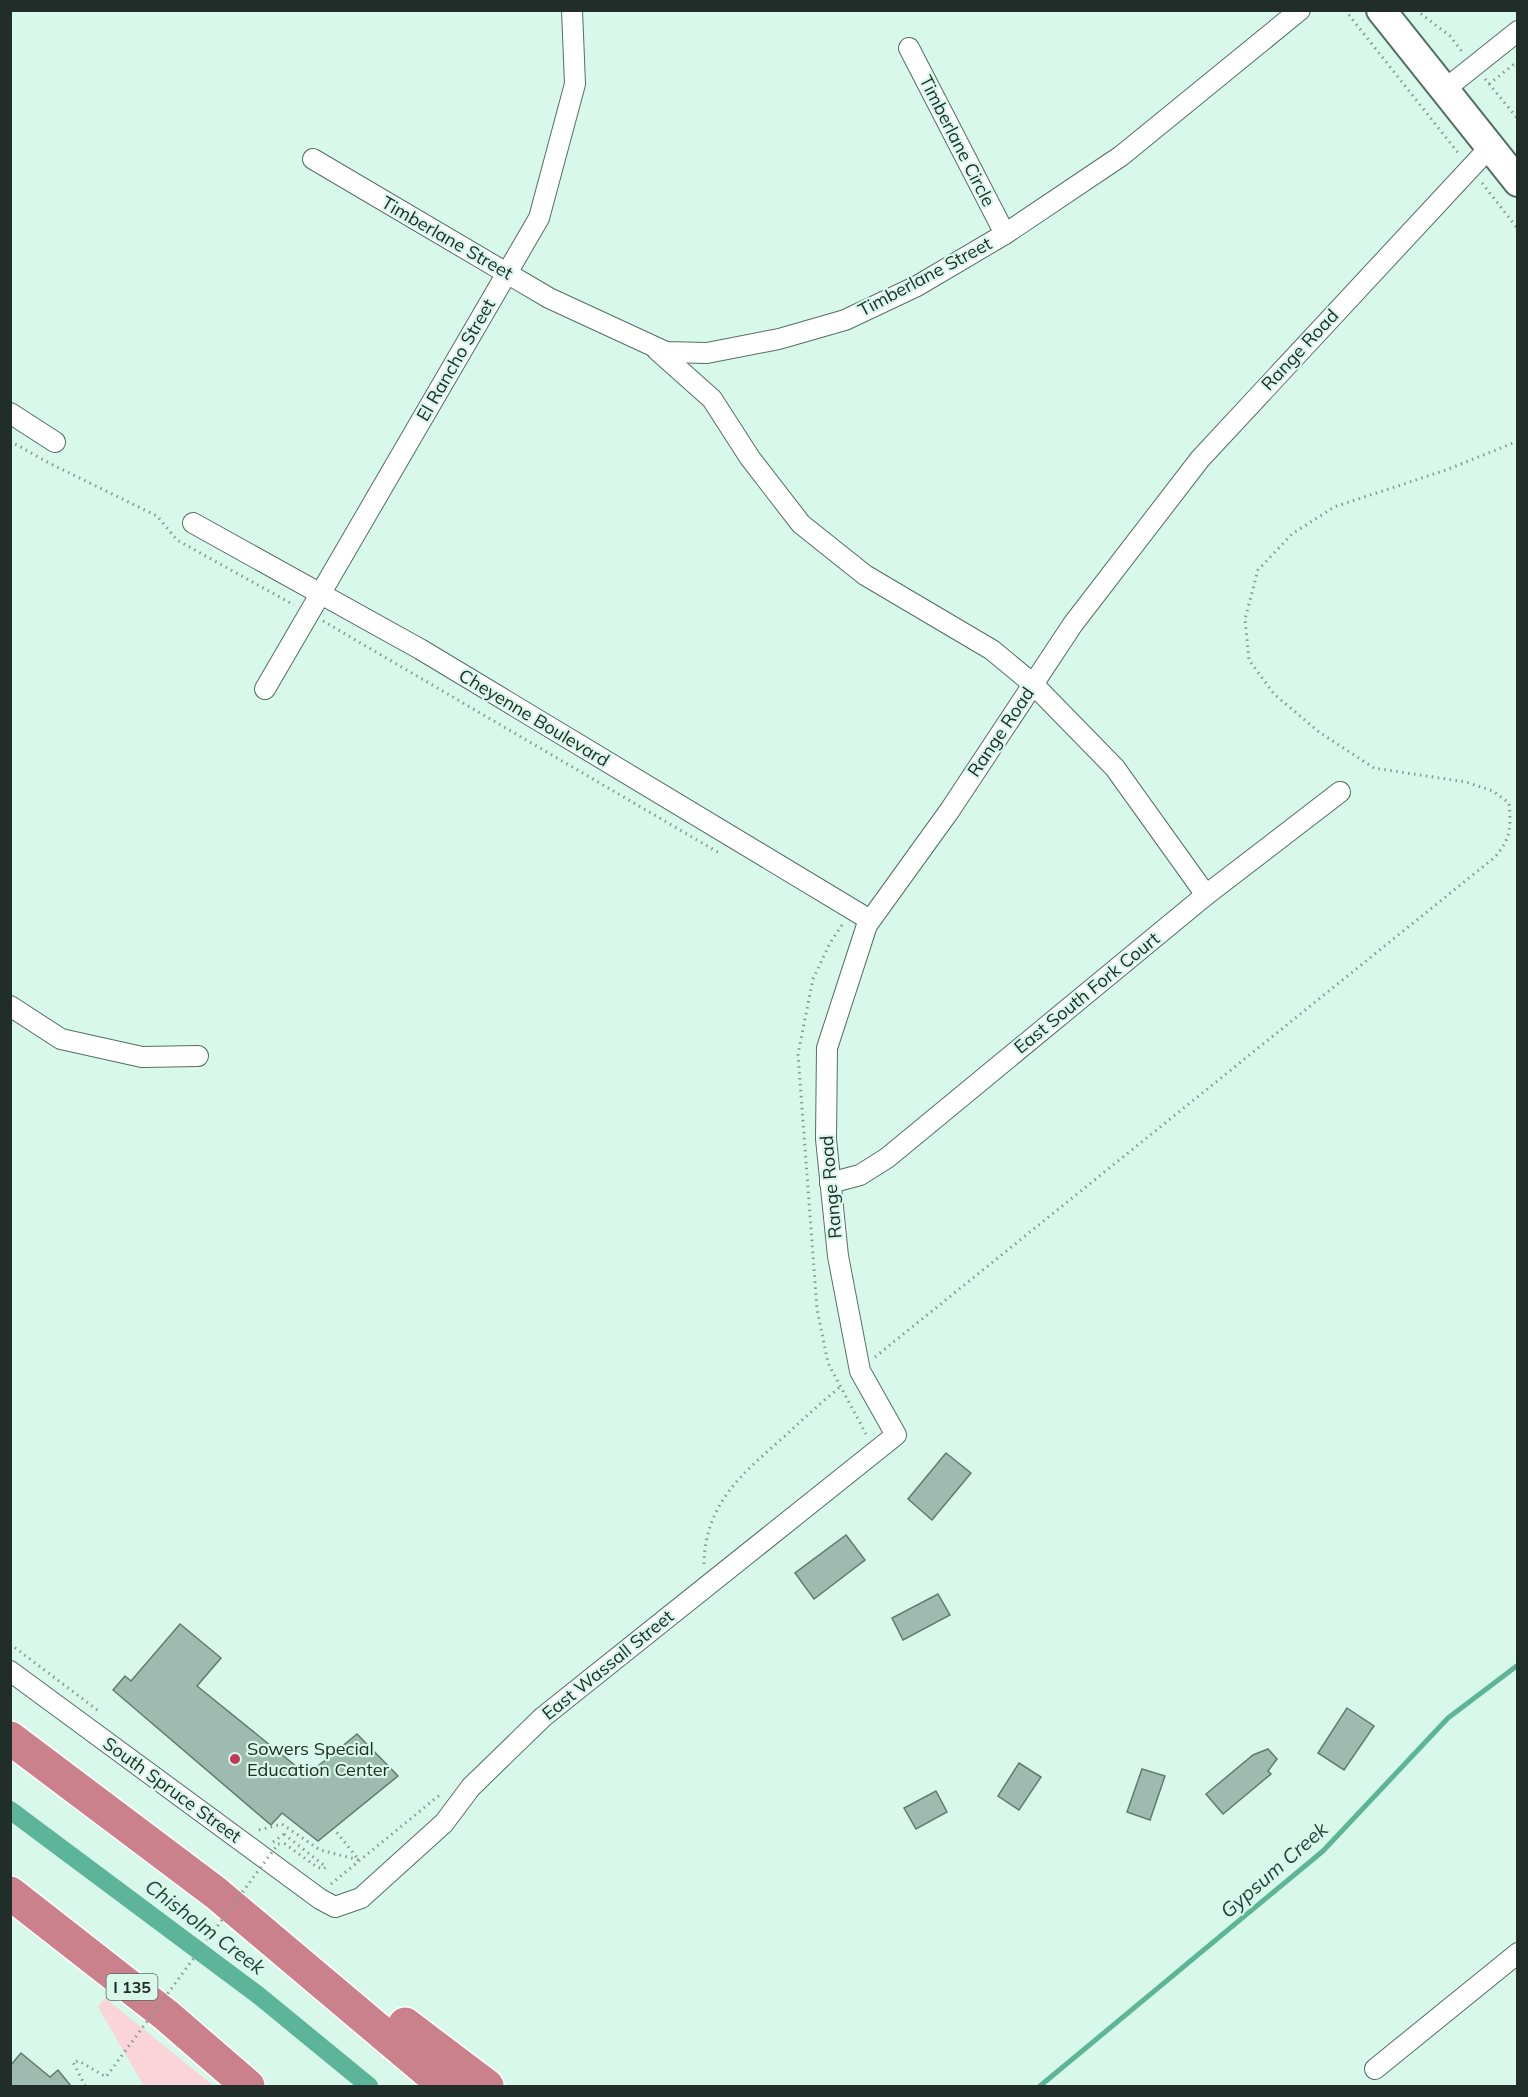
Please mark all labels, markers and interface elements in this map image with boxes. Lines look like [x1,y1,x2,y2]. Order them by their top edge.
street label: Timberlane Circle [914,71,1000,210]
street label: Timberlane Street [377,191,517,285]
street label: Timberlane Street [854,232,995,321]
street label: El Rancho Street [411,294,500,425]
street label: Range Road [1256,304,1343,395]
street label: Cheyenne Boulevard [455,664,614,772]
street label: Range Road [962,682,1039,781]
street label: East South Fork Court [1009,927,1164,1058]
street label: Range Road [815,1135,846,1239]
street label: East Wassall Street [537,1605,678,1725]
street label: South Spruce Street [99,1732,246,1847]
place label: Sowers Special Education Center [247,1737,389,1781]
marker: Sowers Special Education Center [228,1752,242,1766]
water label: Gypsum Creek [1215,1816,1333,1923]
water label: Chisholm Creek [140,1873,271,1980]
road number: I 135 [106,1974,158,2000]

